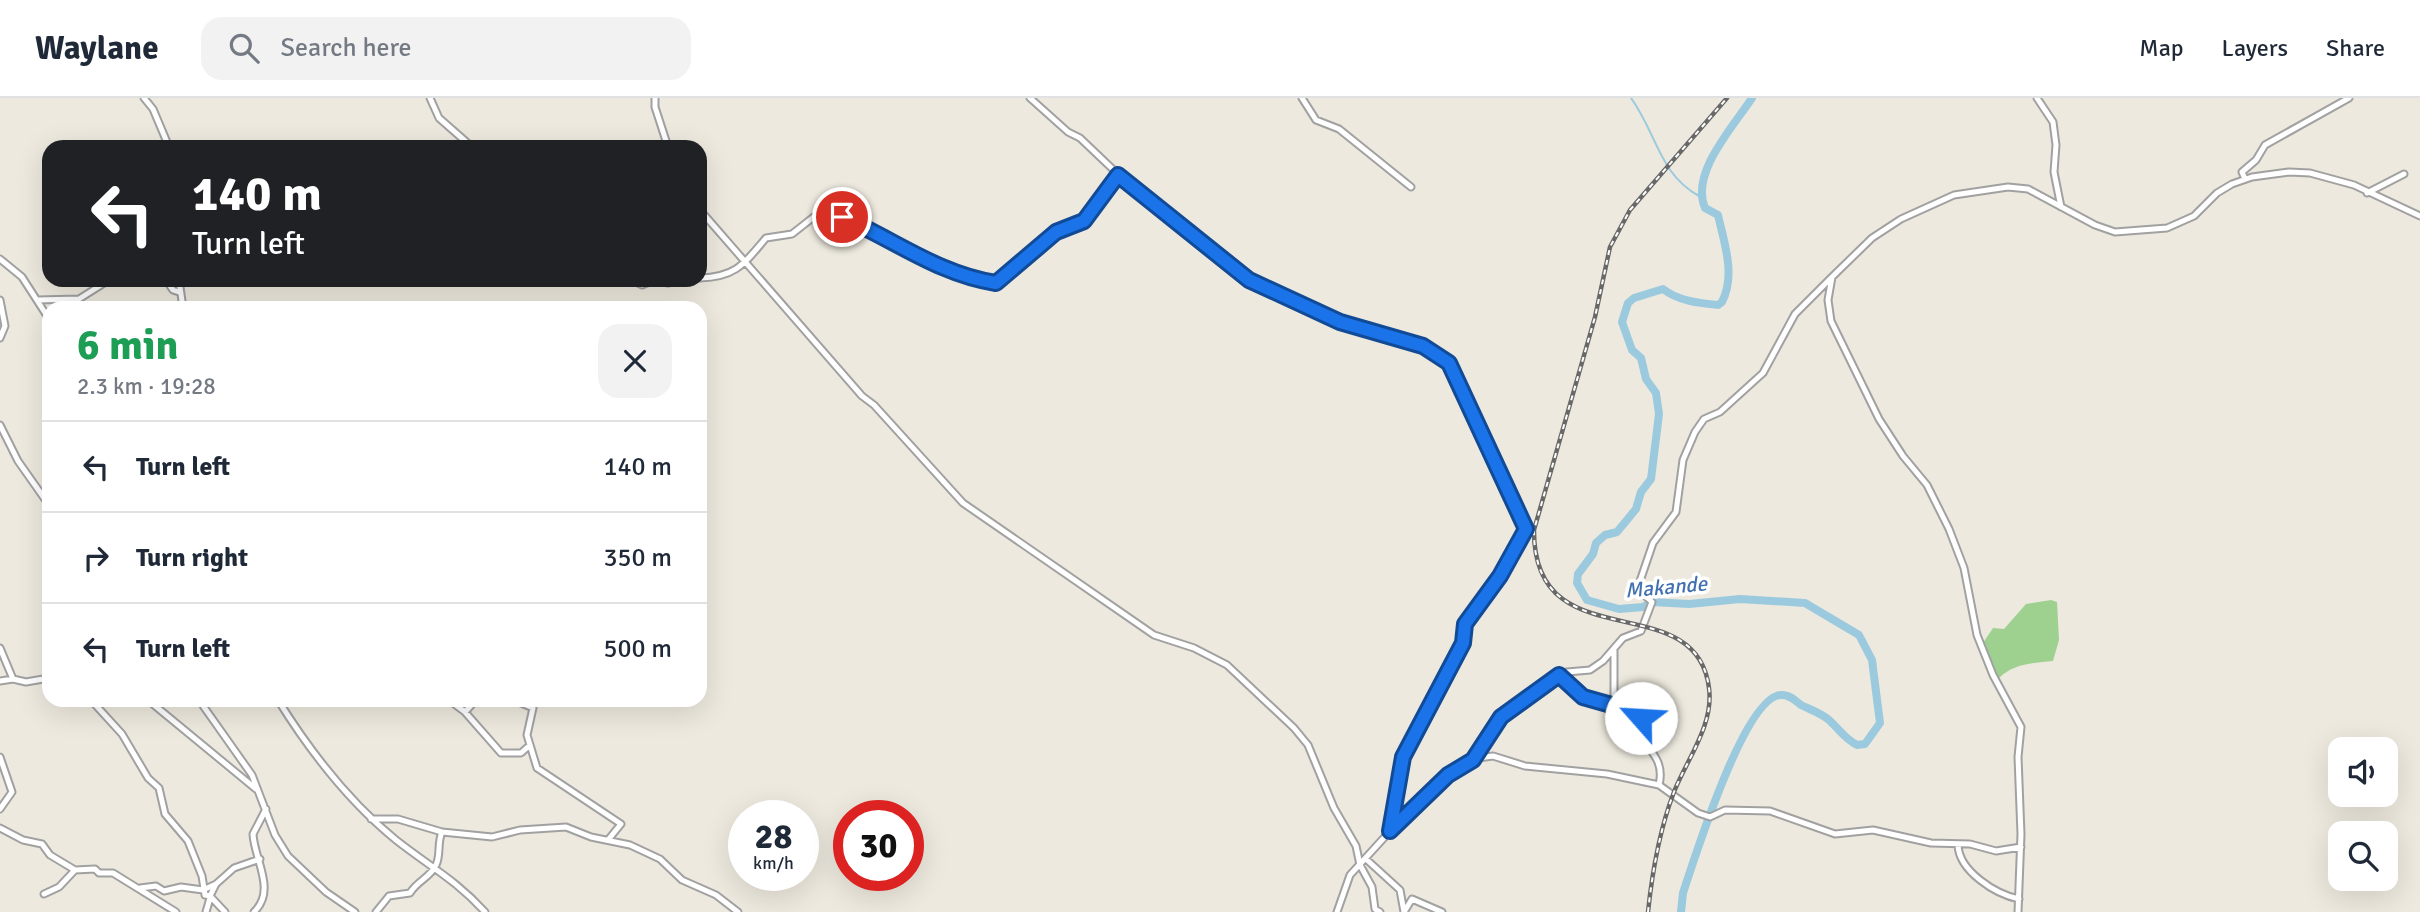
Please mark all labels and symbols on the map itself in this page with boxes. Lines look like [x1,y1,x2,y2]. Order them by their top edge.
pin [812,187,872,247]
water label: Makande [1624,570,1709,604]
position arrow [1604,681,1678,755]
speed limit sign: 30 [833,800,924,891]

